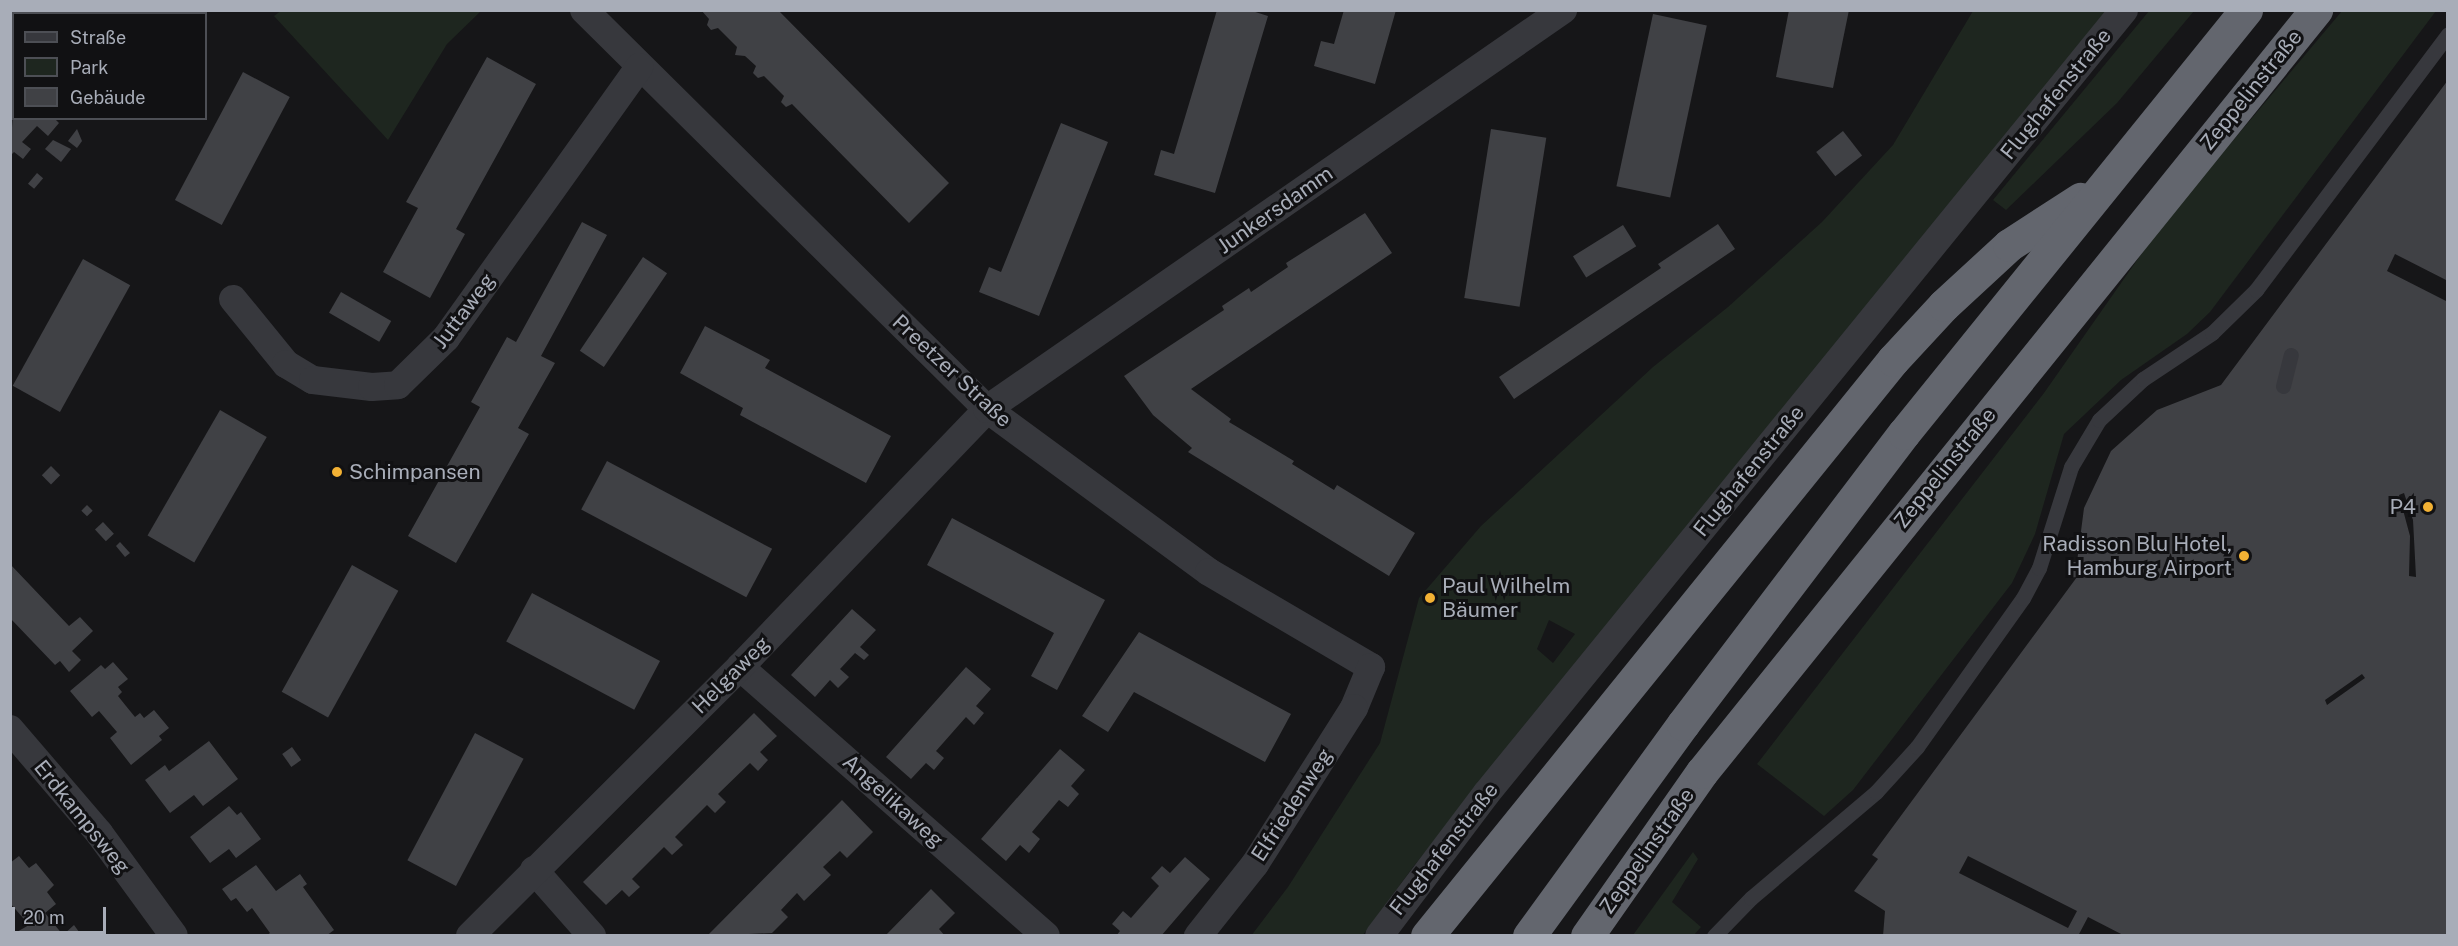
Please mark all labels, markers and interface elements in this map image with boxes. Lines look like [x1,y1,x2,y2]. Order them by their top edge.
legend [12,12,207,120]
street label: Flughafenstraße [1995,23,2117,165]
street label: Zeppelinstraße [2195,25,2307,155]
text: Straße [70,27,126,48]
text: Park [70,57,108,78]
text: Gebäude [70,87,145,108]
street label: Junkersdamm [1212,161,1338,259]
street label: Juttaweg [427,268,501,354]
street label: Preetzer Straße [887,309,1017,433]
street label: Flughafenstraße [1688,400,1810,542]
street label: Zeppelinstraße [1889,403,2001,533]
place label: Schimpansen [349,459,481,485]
marker: Schimpansen [330,465,344,479]
place label: P4 [2389,494,2416,520]
marker: P4 [2421,500,2435,514]
place label: Radisson Blu Hotel, Hamburg Airport [2042,531,2232,581]
marker: Radisson Blu Hotel, Hamburg Airport [2237,549,2251,563]
place label: Paul Wilhelm Bäumer [1442,573,1571,623]
marker: Paul Wilhelm Bäumer [1423,591,1437,605]
street label: Helgaweg [687,631,775,719]
street label: Elfriedenweg [1246,744,1338,866]
street label: Angelikaweg [837,749,949,853]
street label: Erdkampsweg [29,755,135,879]
street label: Flughafenstraße [1384,778,1504,920]
street label: Zeppelinstraße [1594,783,1700,919]
scale bar [15,895,110,933]
text: 20 m [23,907,65,928]

